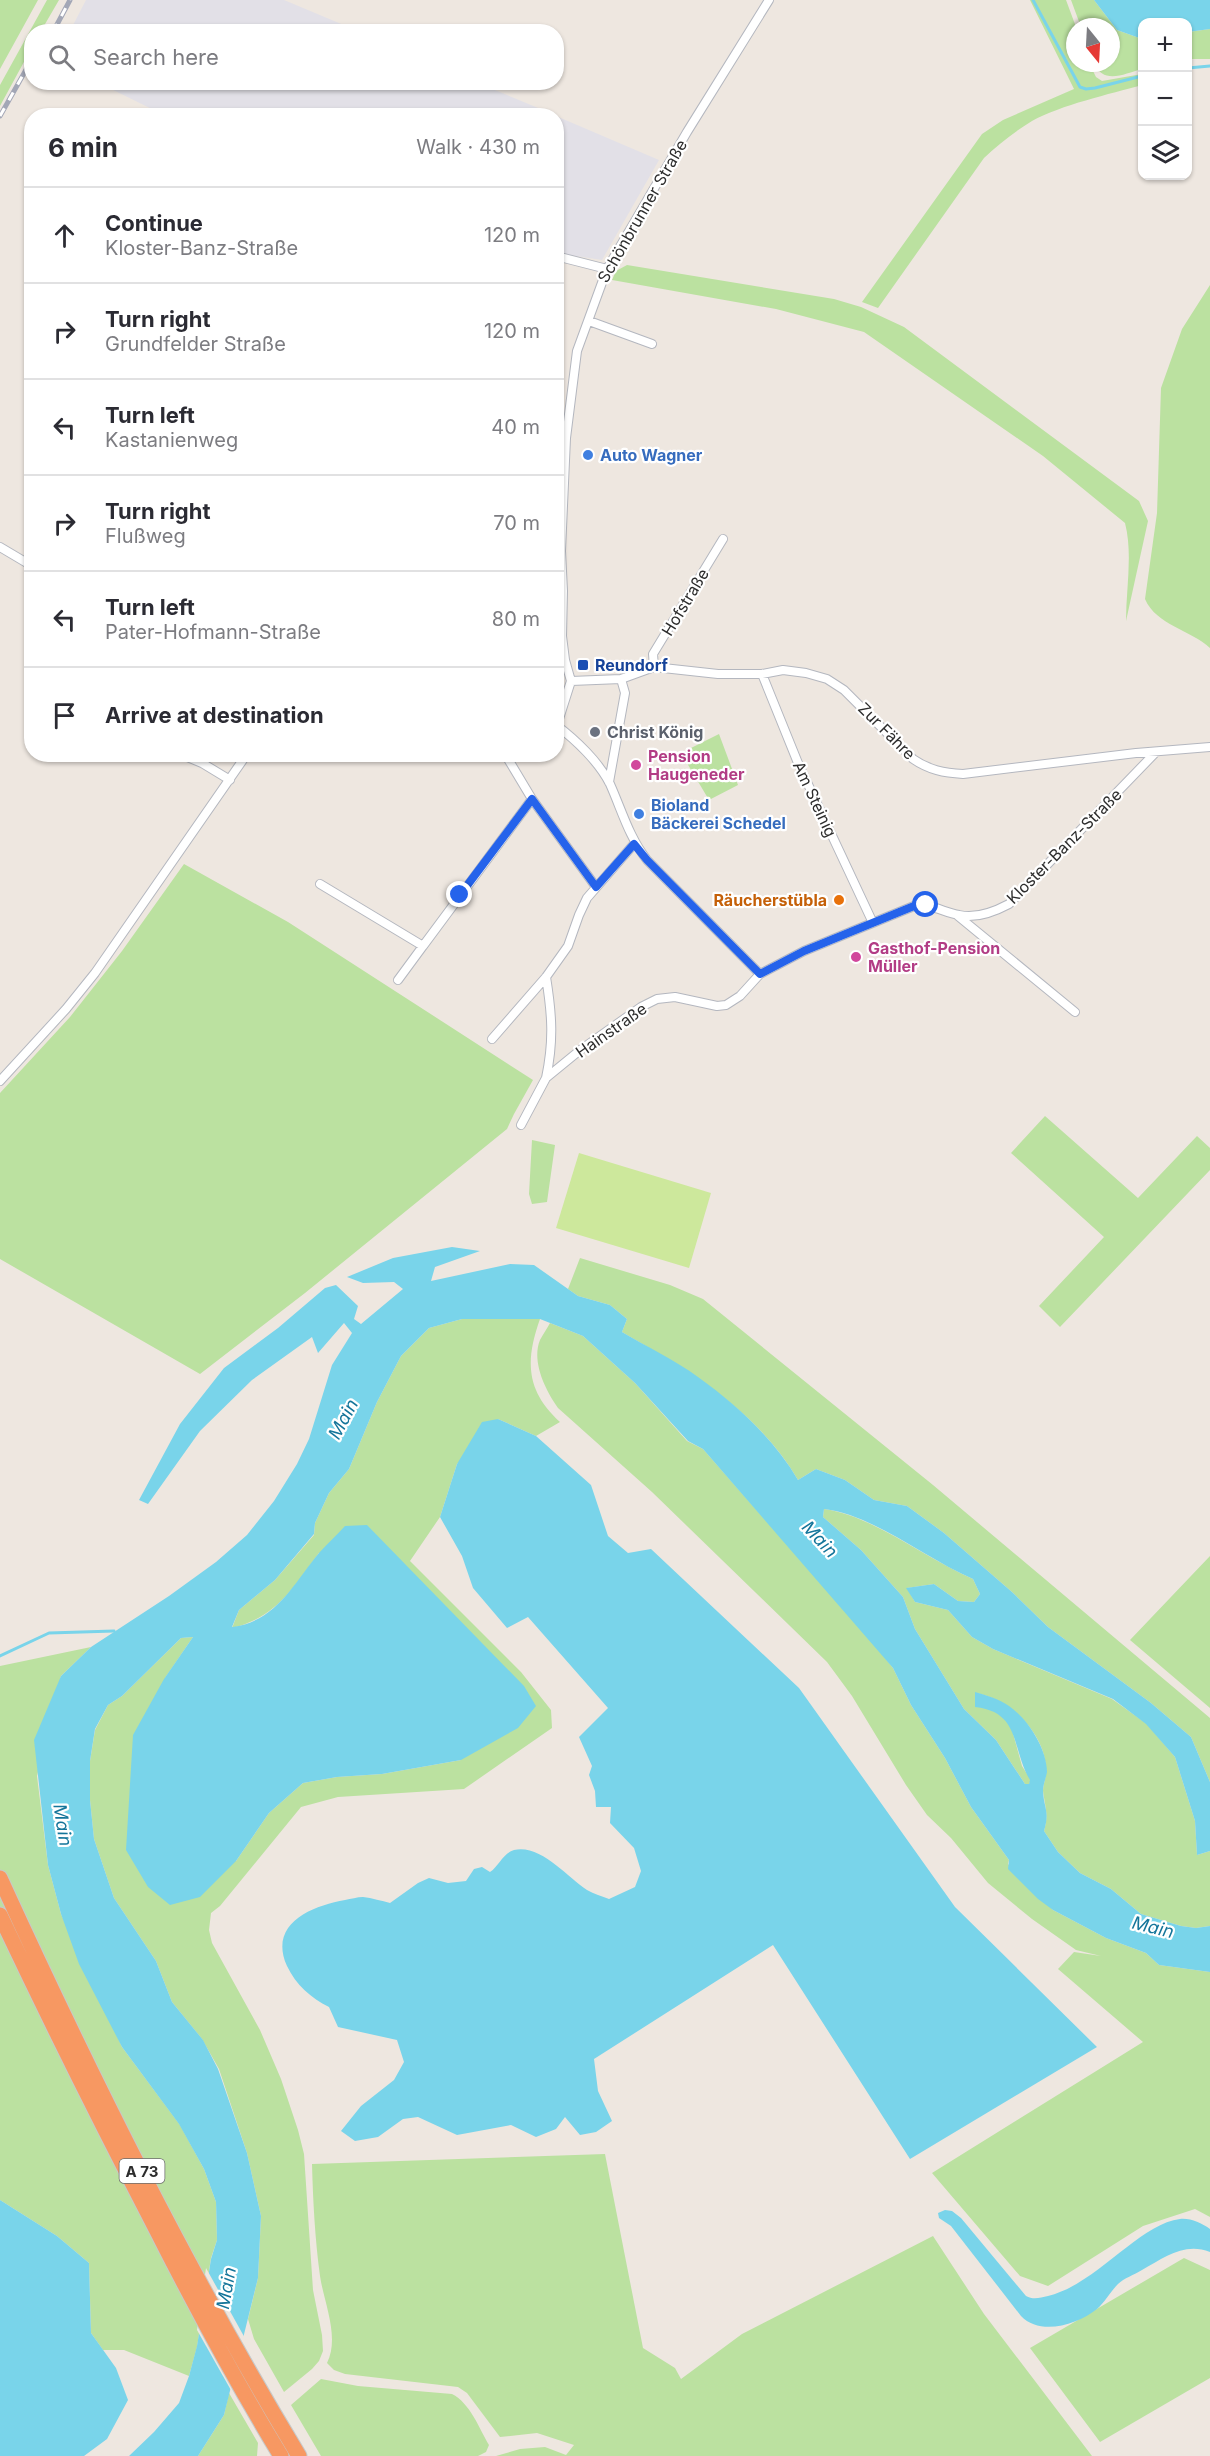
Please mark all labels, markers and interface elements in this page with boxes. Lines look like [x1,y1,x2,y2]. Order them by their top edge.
north arrow [1066,18,1120,72]
map controls [1138,18,1192,180]
button: + [1138,18,1192,72]
search box [24,24,564,90]
icon: search [45,41,78,74]
text: Search here [93,44,219,70]
button: − [1138,72,1192,126]
button: layers [1138,126,1192,180]
text: 6 min [48,132,118,163]
text: Walk · 430 m [416,135,540,159]
street label: Schönbrunner Straße [593,136,691,286]
text: Continue [105,210,203,236]
icon: ahead [48,219,81,252]
text: 120 m [484,223,540,247]
text: Kloster-Banz-Straße [105,236,298,260]
text: Turn right [105,306,211,332]
icon: right [48,315,81,348]
text: 120 m [484,319,540,343]
text: Grundfelder Straße [105,332,286,356]
text: Turn left [105,402,195,428]
icon: left [48,411,81,444]
text: 40 m [491,415,540,439]
text: Kastanienweg [105,428,238,452]
place label: Auto Wagner [600,445,703,465]
marker: Auto Wagner [581,448,595,462]
text: Turn right [105,498,211,524]
icon: right [48,507,81,540]
text: 70 m [493,511,540,535]
text: Flußweg [105,524,186,548]
street label: Hofstraße [657,565,713,639]
text: Turn left [105,594,195,620]
icon: left [48,603,81,636]
text: 80 m [492,607,540,631]
text: Pater-Hofmann-Straße [105,620,321,644]
place label: Reundorf [595,655,668,675]
marker: Reundorf [576,658,590,672]
street label: Zur Fähre [854,698,920,764]
icon: arrive [48,699,81,732]
text: Arrive at destination [105,702,324,728]
place label: Christ König [607,722,703,742]
marker: Christ König [588,725,602,739]
place label: Pension Haugeneder [648,746,745,784]
marker: Pension Haugeneder [629,758,643,772]
street label: Am Steinig [789,758,841,840]
street label: Kloster-Banz-Straße [1002,784,1126,908]
place label: Bioland Bäckerei Schedel [651,795,786,833]
marker: Bioland Bäckerei Schedel [632,807,646,821]
route end [446,881,472,907]
place label: Räucherstübla [713,890,827,910]
route start [912,891,938,917]
marker: Räucherstübla [832,893,846,907]
place label: Gasthof-Pension Müller [868,938,1000,976]
marker: Gasthof-Pension Müller [849,950,863,964]
street label: Hainstraße [572,998,650,1062]
water label: Main [324,1395,362,1443]
water label: Main [798,1516,842,1562]
water label: Main [49,1802,77,1848]
water label: Main [1130,1912,1176,1942]
road number: A 73 [120,2159,164,2183]
water label: Main [212,2265,240,2311]

